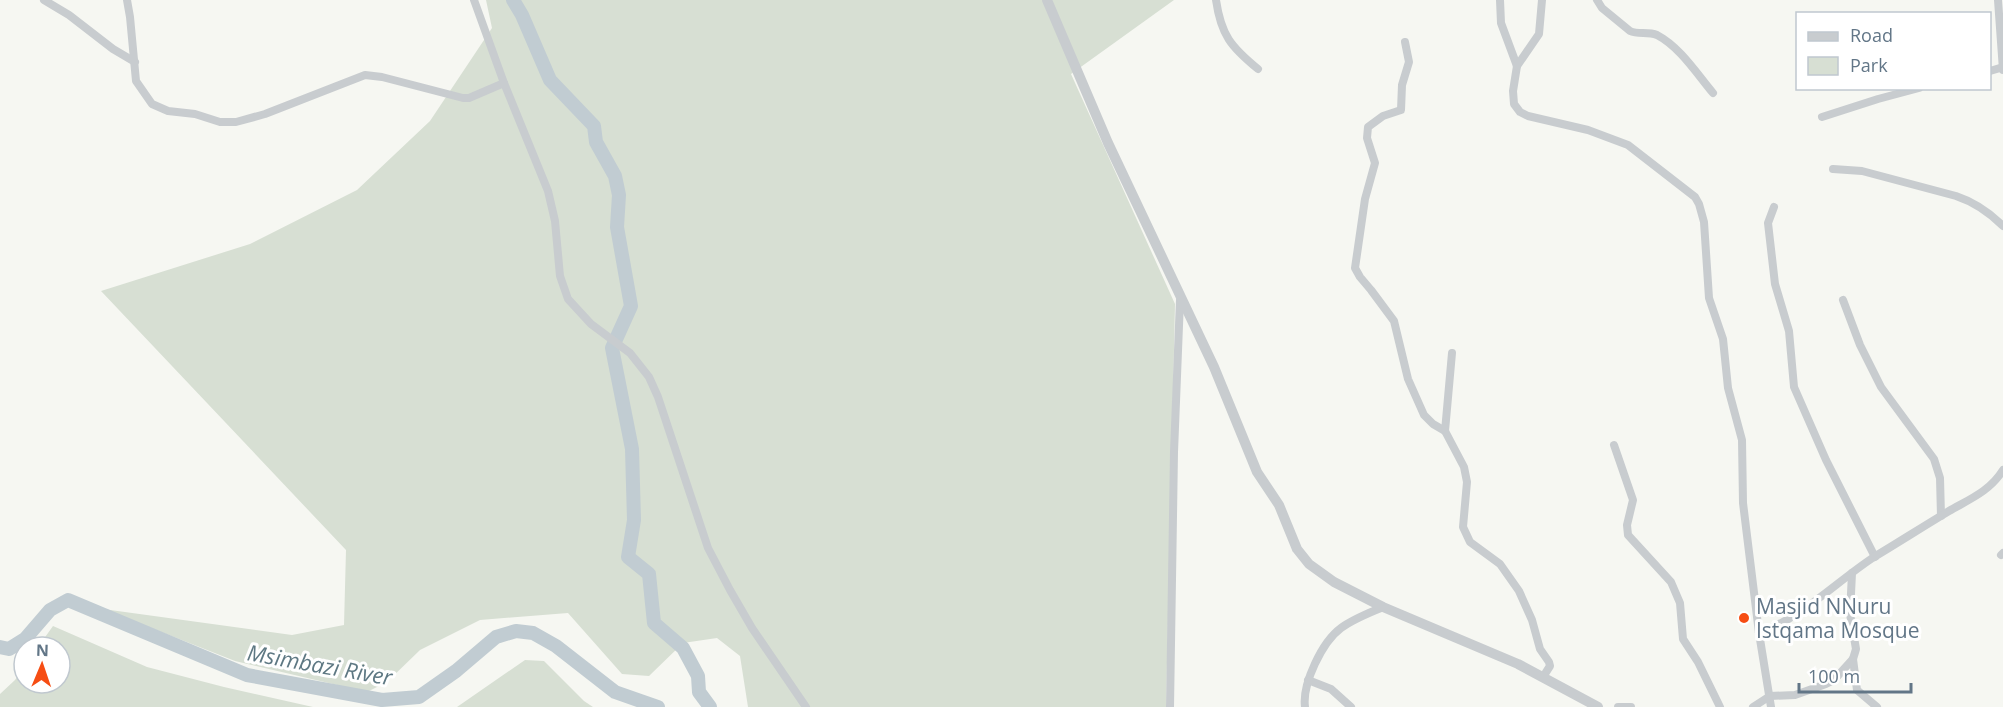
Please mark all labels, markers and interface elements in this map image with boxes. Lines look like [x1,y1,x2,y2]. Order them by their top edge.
legend [1796,12,1991,90]
text: Road [1850,23,1893,47]
text: Park [1850,53,1888,77]
place label: Masjid NNuru Istqama Mosque [1756,592,1920,644]
marker: Masjid NNuru Istqama Mosque [1737,611,1751,625]
north arrow [12,635,72,695]
water label: Msimbazi River [245,636,396,692]
text: N [36,639,49,661]
scale bar [1799,656,1912,694]
text: 100 m [1808,664,1860,688]

